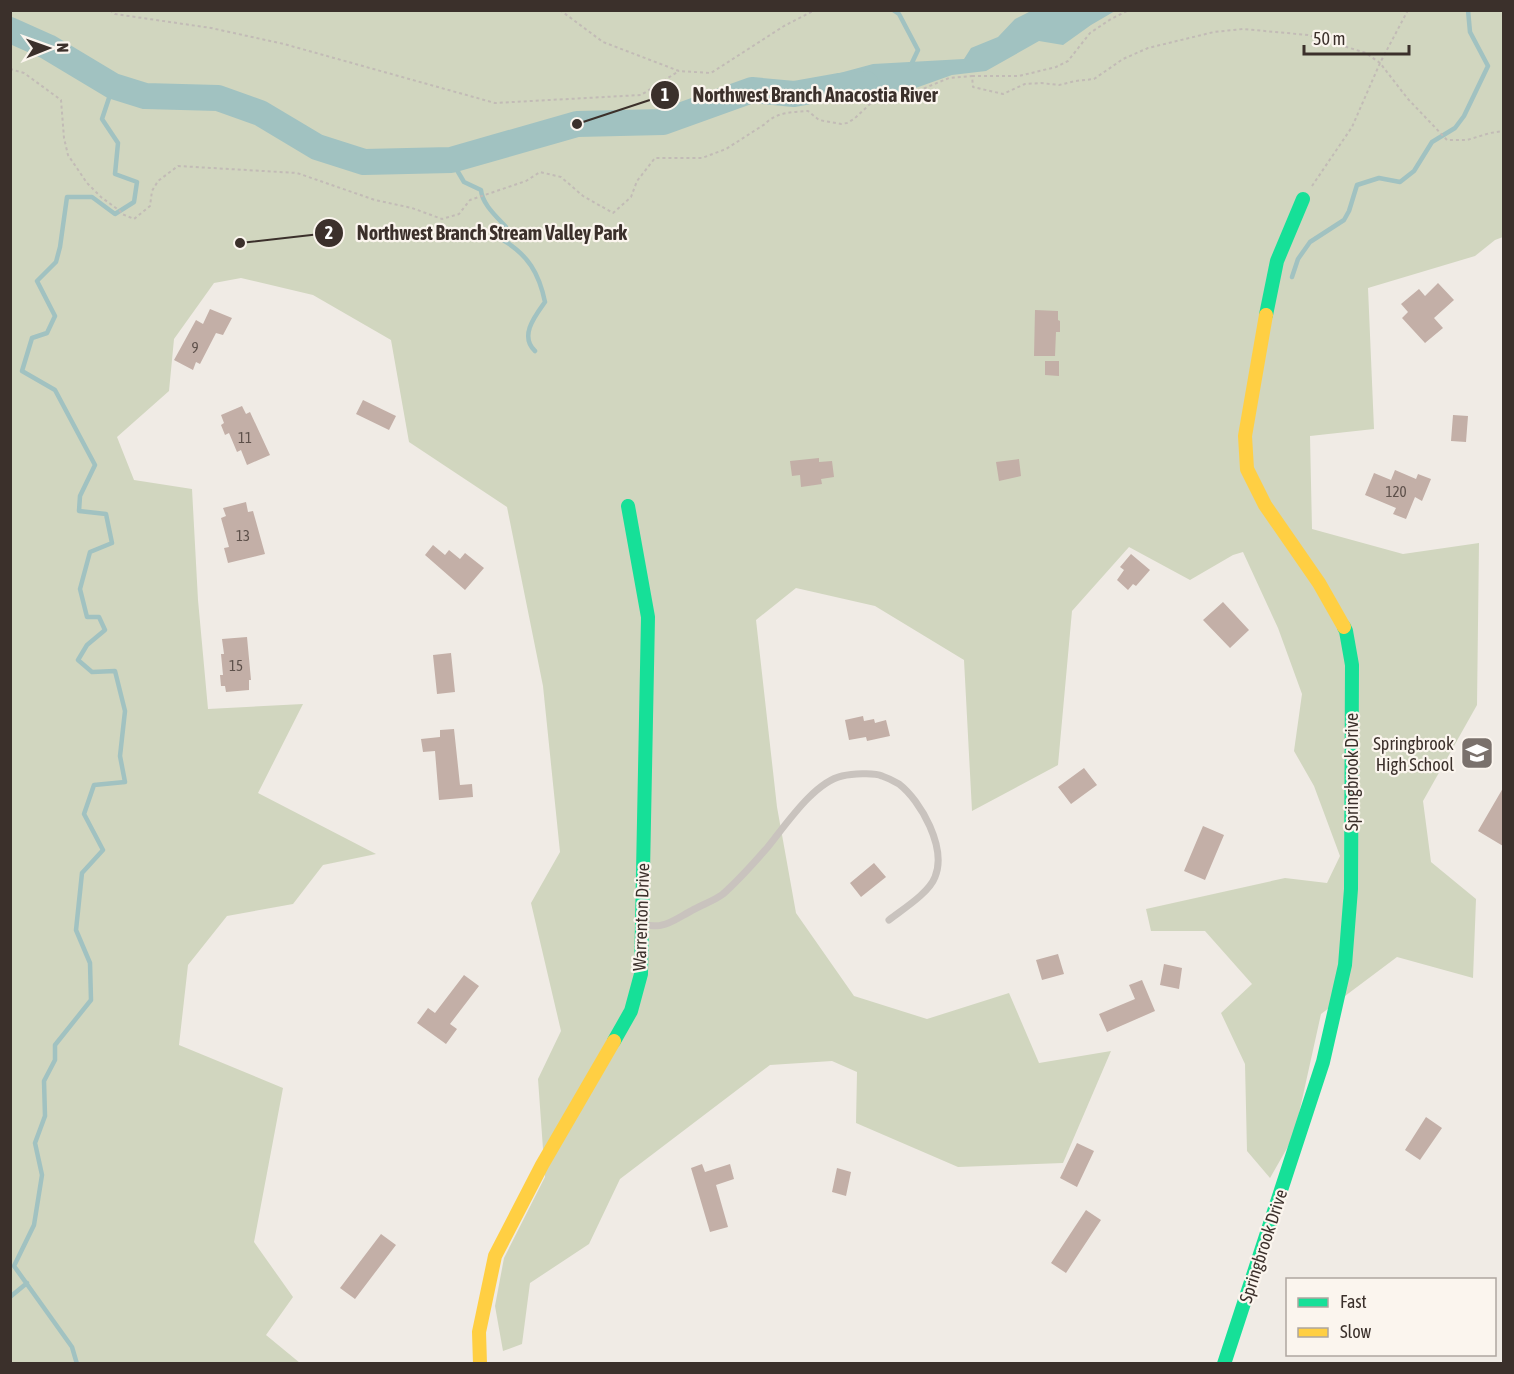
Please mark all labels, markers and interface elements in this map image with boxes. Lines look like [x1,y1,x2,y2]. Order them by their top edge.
north arrow [18,18,78,78]
scale bar [1304,18,1409,56]
text: 50 m [1313,28,1345,49]
text: N [54,43,72,53]
callout: Northwest Branch Anacostia River [650,76,949,114]
text: Northwest Branch Anacostia River [692,83,939,106]
text: 1 [661,84,669,105]
callout: Northwest Branch Stream Valley Park [314,214,639,252]
text: Northwest Branch Stream Valley Park [357,221,627,244]
text: 2 [325,222,333,243]
house number: 9 [191,339,199,356]
house number: 11 [238,429,252,446]
house number: 120 [1385,483,1407,500]
house number: 13 [236,527,250,544]
house number: 15 [229,657,243,674]
street label: Springbrook Drive [1341,713,1362,831]
place label: Springbrook High School [1373,733,1454,775]
school or university icon: Springbrook High School [1459,735,1495,771]
street label: Warrenton Drive [629,863,653,971]
street label: Springbrook Drive [1235,1187,1291,1305]
legend [1286,1278,1496,1356]
text: Fast [1340,1291,1367,1312]
text: Slow [1340,1321,1371,1342]

